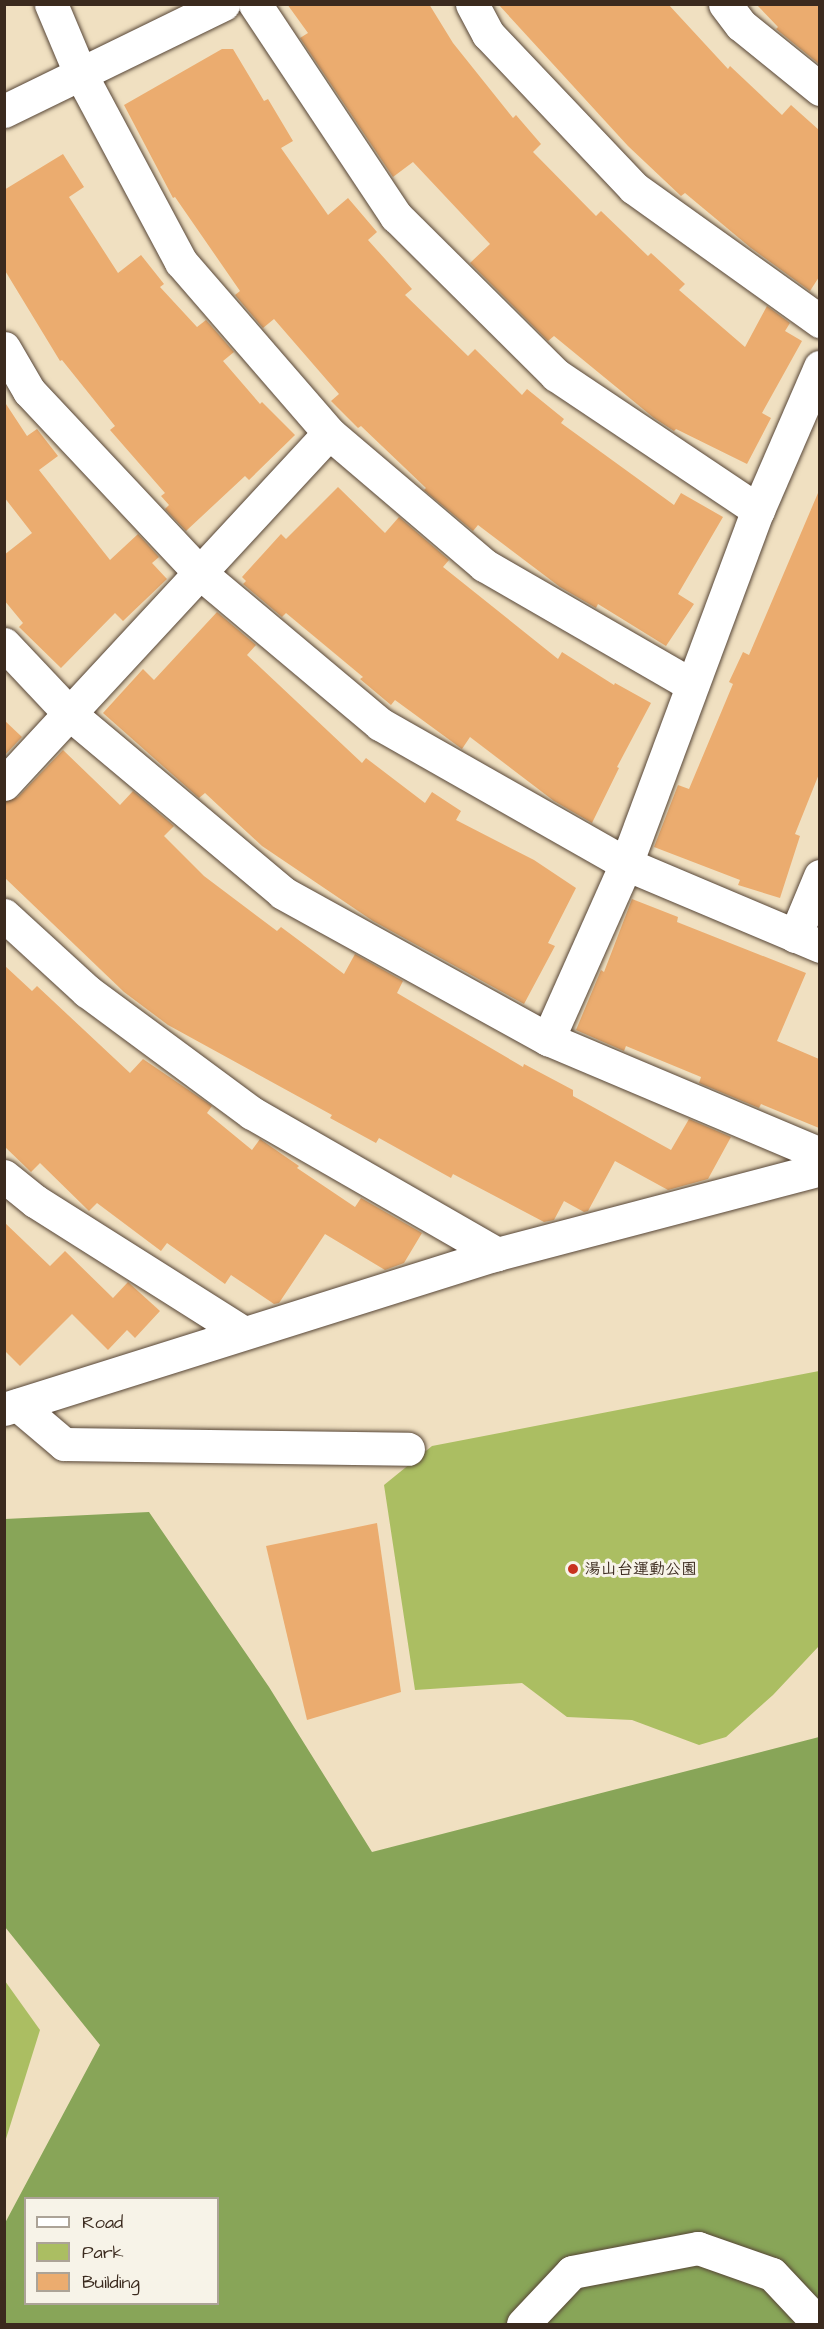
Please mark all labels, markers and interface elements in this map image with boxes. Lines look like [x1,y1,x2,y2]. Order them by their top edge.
place label: 湯山台運動公園 [585,1559,697,1579]
marker: 湯山台運動公園 [566,1562,580,1576]
legend [24,2197,219,2305]
text: Road [82,2210,123,2235]
text: Park [82,2240,124,2265]
text: Building [82,2270,140,2295]

